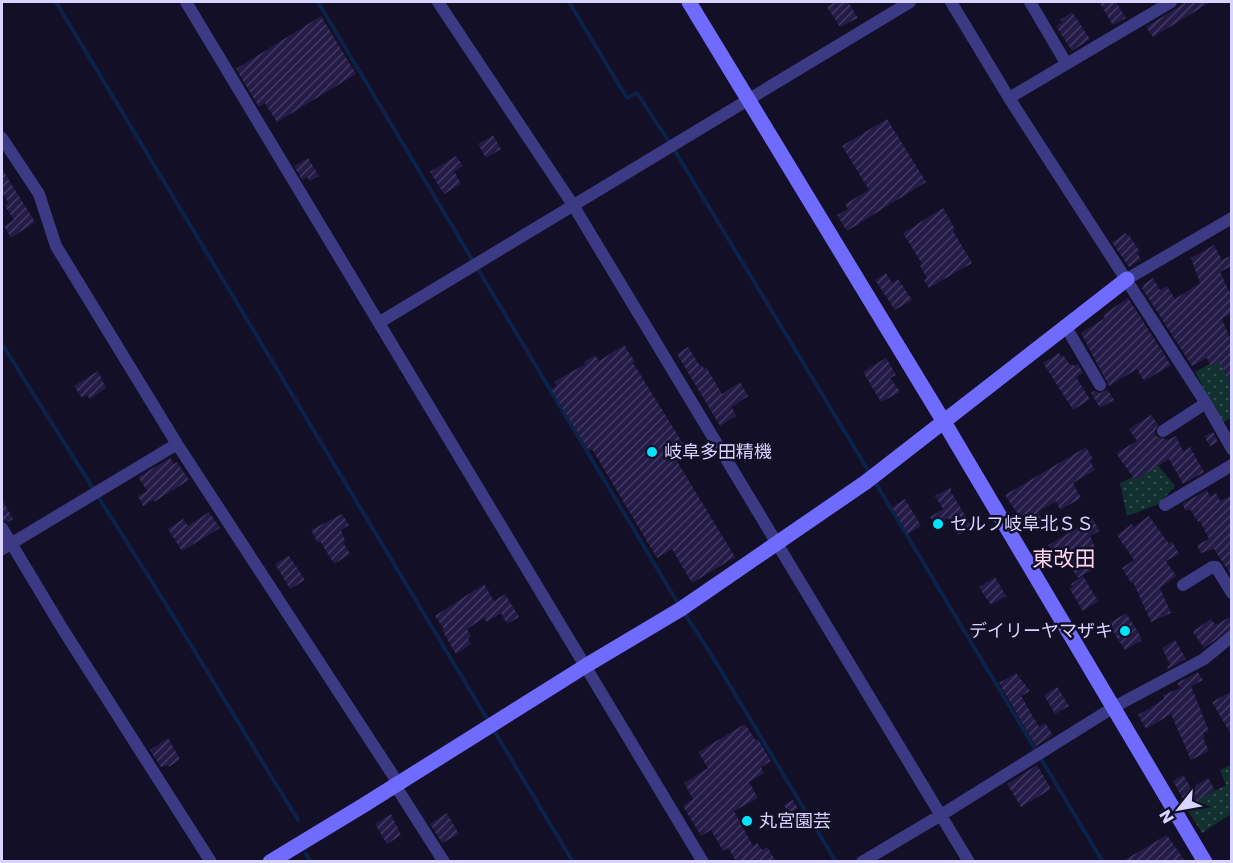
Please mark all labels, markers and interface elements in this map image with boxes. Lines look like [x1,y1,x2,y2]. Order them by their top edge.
place label: 岐阜多田精機 [664,439,772,464]
marker: 岐阜多田精機 [645,445,659,459]
place label: セルフ岐阜北ＳＳ [950,511,1094,536]
marker: セルフ岐阜北ＳＳ [931,517,945,531]
district label: 東改田 [1033,544,1096,573]
place label: デイリーヤマザキ [969,618,1113,643]
marker: デイリーヤマザキ [1118,624,1132,638]
north arrow [1149,779,1209,839]
text: N [1154,805,1180,828]
place label: 丸宮園芸 [759,808,831,833]
marker: 丸宮園芸 [740,814,754,828]

